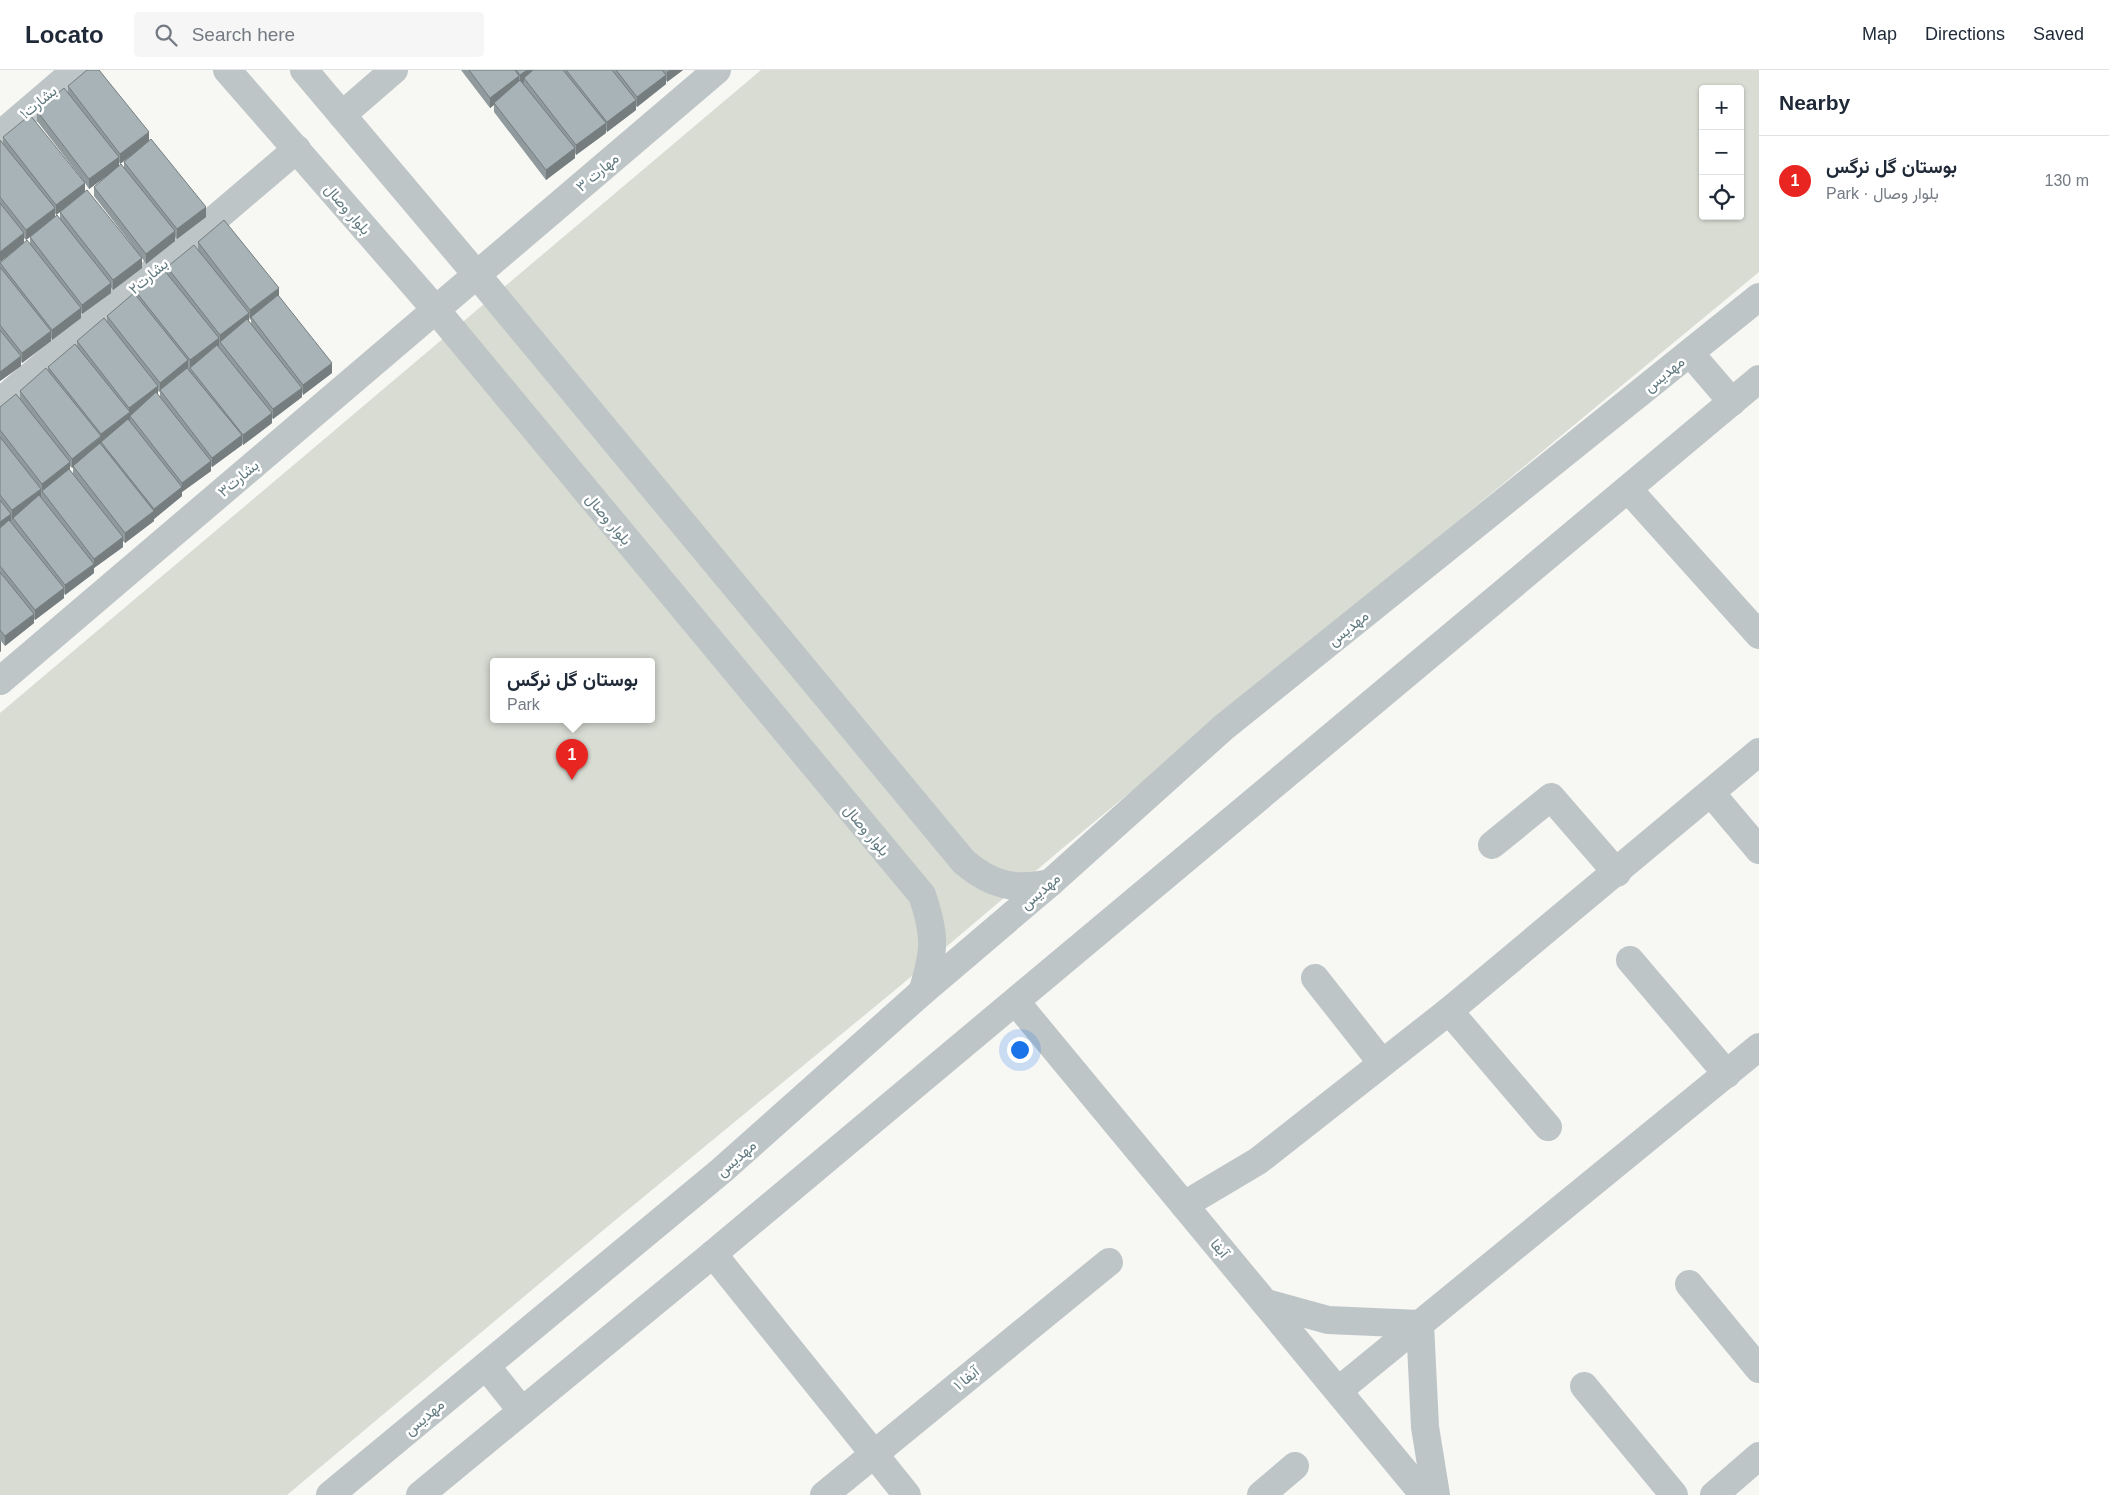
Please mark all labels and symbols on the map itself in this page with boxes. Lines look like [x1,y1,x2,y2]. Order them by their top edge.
street label: بشارت۱ [16,82,60,123]
street label: مهارت ۳ [572,149,622,196]
street label: بلوار وصال [321,180,375,238]
street label: بشارت۲ [125,255,172,298]
street label: مهدیس [1641,353,1689,397]
street label: بشارت۳ [214,456,262,501]
street label: بلوار وصال [582,490,635,549]
street label: مهدیس [1325,607,1373,651]
pin: 1 [556,739,588,780]
street label: بلوار وصال [840,801,893,860]
street label: مهدیس [1017,869,1065,914]
your location [1007,1037,1033,1063]
street label: مهدیس [713,1136,761,1181]
street label: آبفا [1207,1235,1234,1263]
street label: آبفا ۱ [950,1362,984,1394]
street label: مهدیس [401,1395,449,1440]

